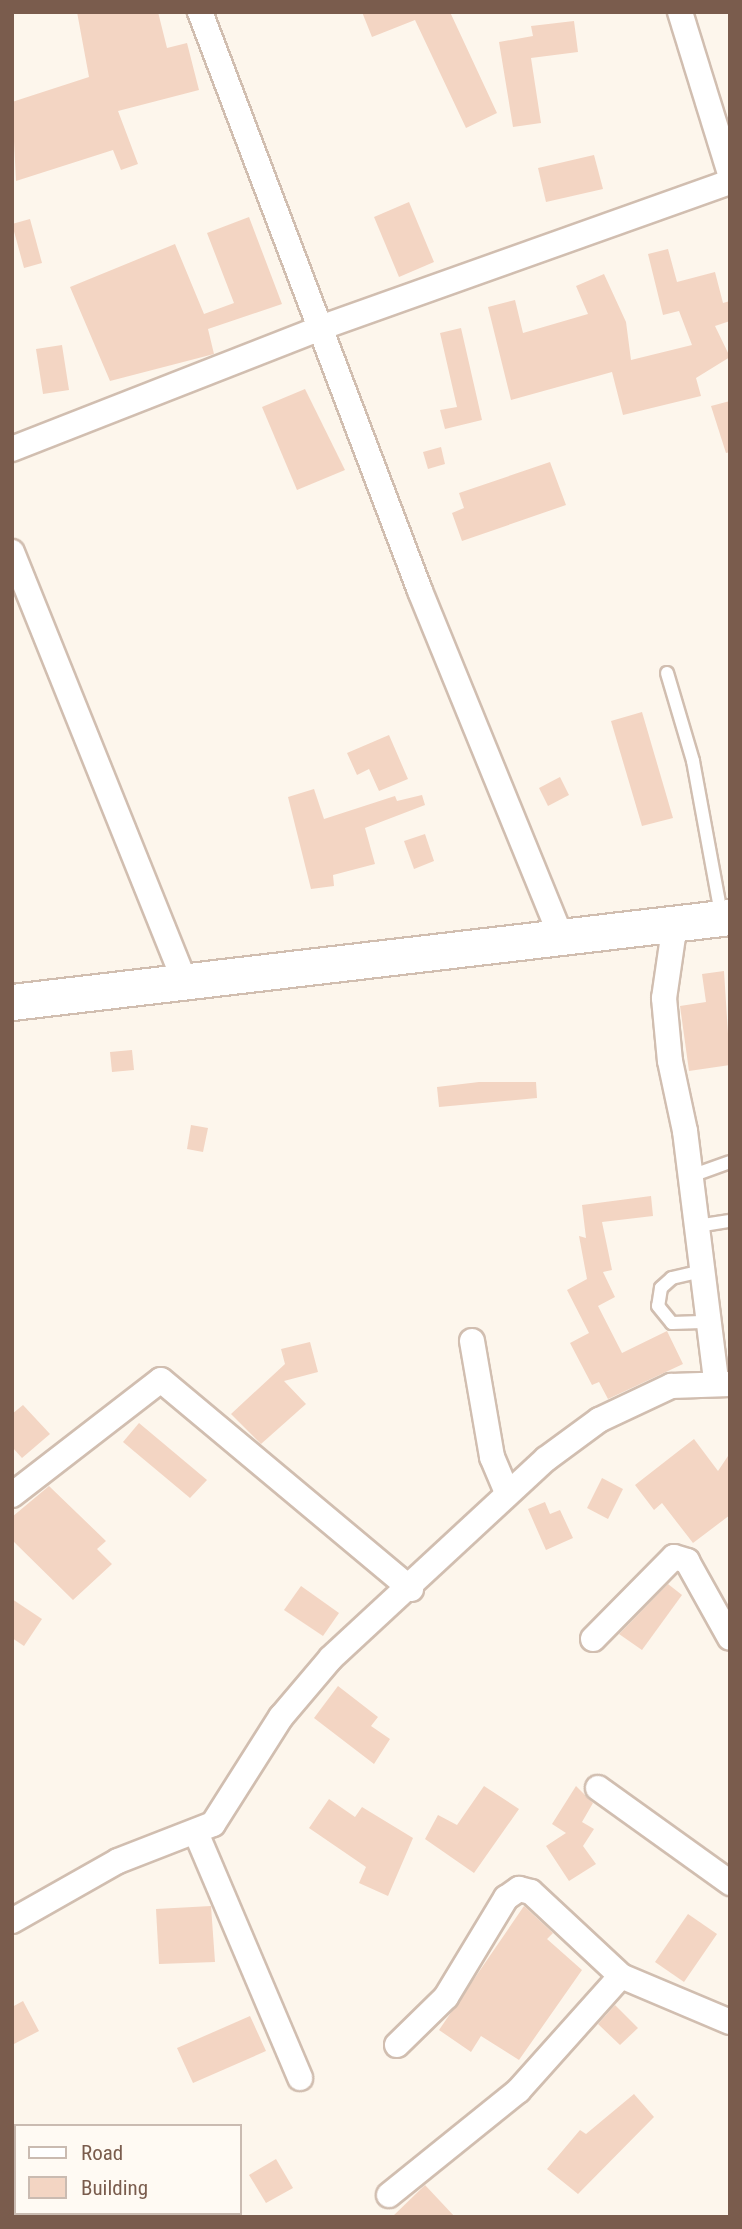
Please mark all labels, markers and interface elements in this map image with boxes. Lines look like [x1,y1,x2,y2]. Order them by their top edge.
legend [14,2124,242,2215]
text: Road [81,2141,123,2165]
text: Building [81,2176,148,2200]

